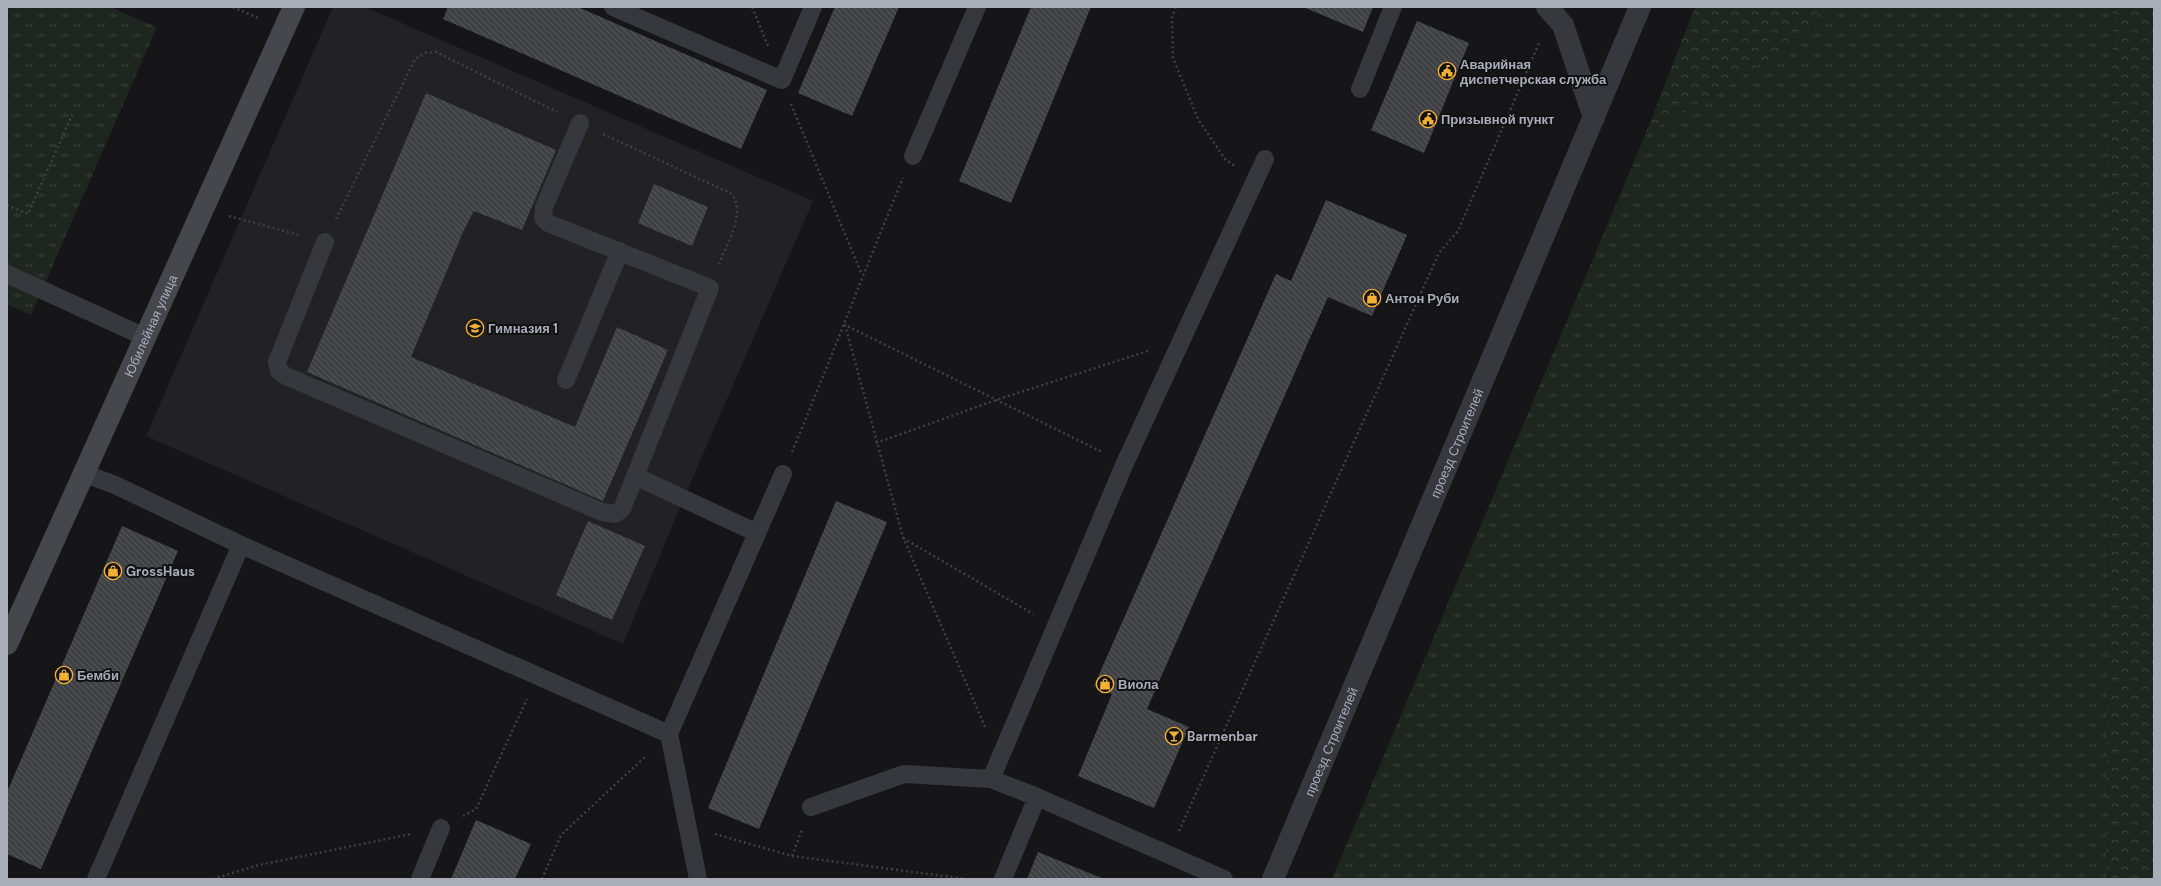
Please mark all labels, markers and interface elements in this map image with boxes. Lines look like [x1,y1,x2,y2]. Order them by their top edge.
place label: Аварийная диспетчерская служба [1460,56,1607,88]
public building icon: Аварийная диспетчерская служба [1437,61,1457,81]
public building icon: Призывной пункт [1418,109,1438,129]
place label: Призывной пункт [1441,111,1554,128]
street label: Юбилейная улица [120,271,182,380]
shop icon: Антон Руби [1362,288,1382,308]
place label: Антон Руби [1385,290,1459,307]
school or university icon: Гимназия 1 [465,318,485,338]
place label: Гимназия 1 [488,320,558,337]
street label: проезд Строителей [1426,386,1487,500]
shop icon: GrossHaus [103,561,123,581]
place label: GrossHaus [126,563,195,580]
shop icon: Бемби [54,665,74,685]
place label: Бемби [77,667,119,684]
shop icon: Виола [1095,674,1115,694]
place label: Виола [1118,676,1159,693]
street label: проезд Строителей [1301,685,1362,799]
bar icon: Barmenbar [1164,726,1184,746]
place label: Barmenbar [1187,728,1258,745]

